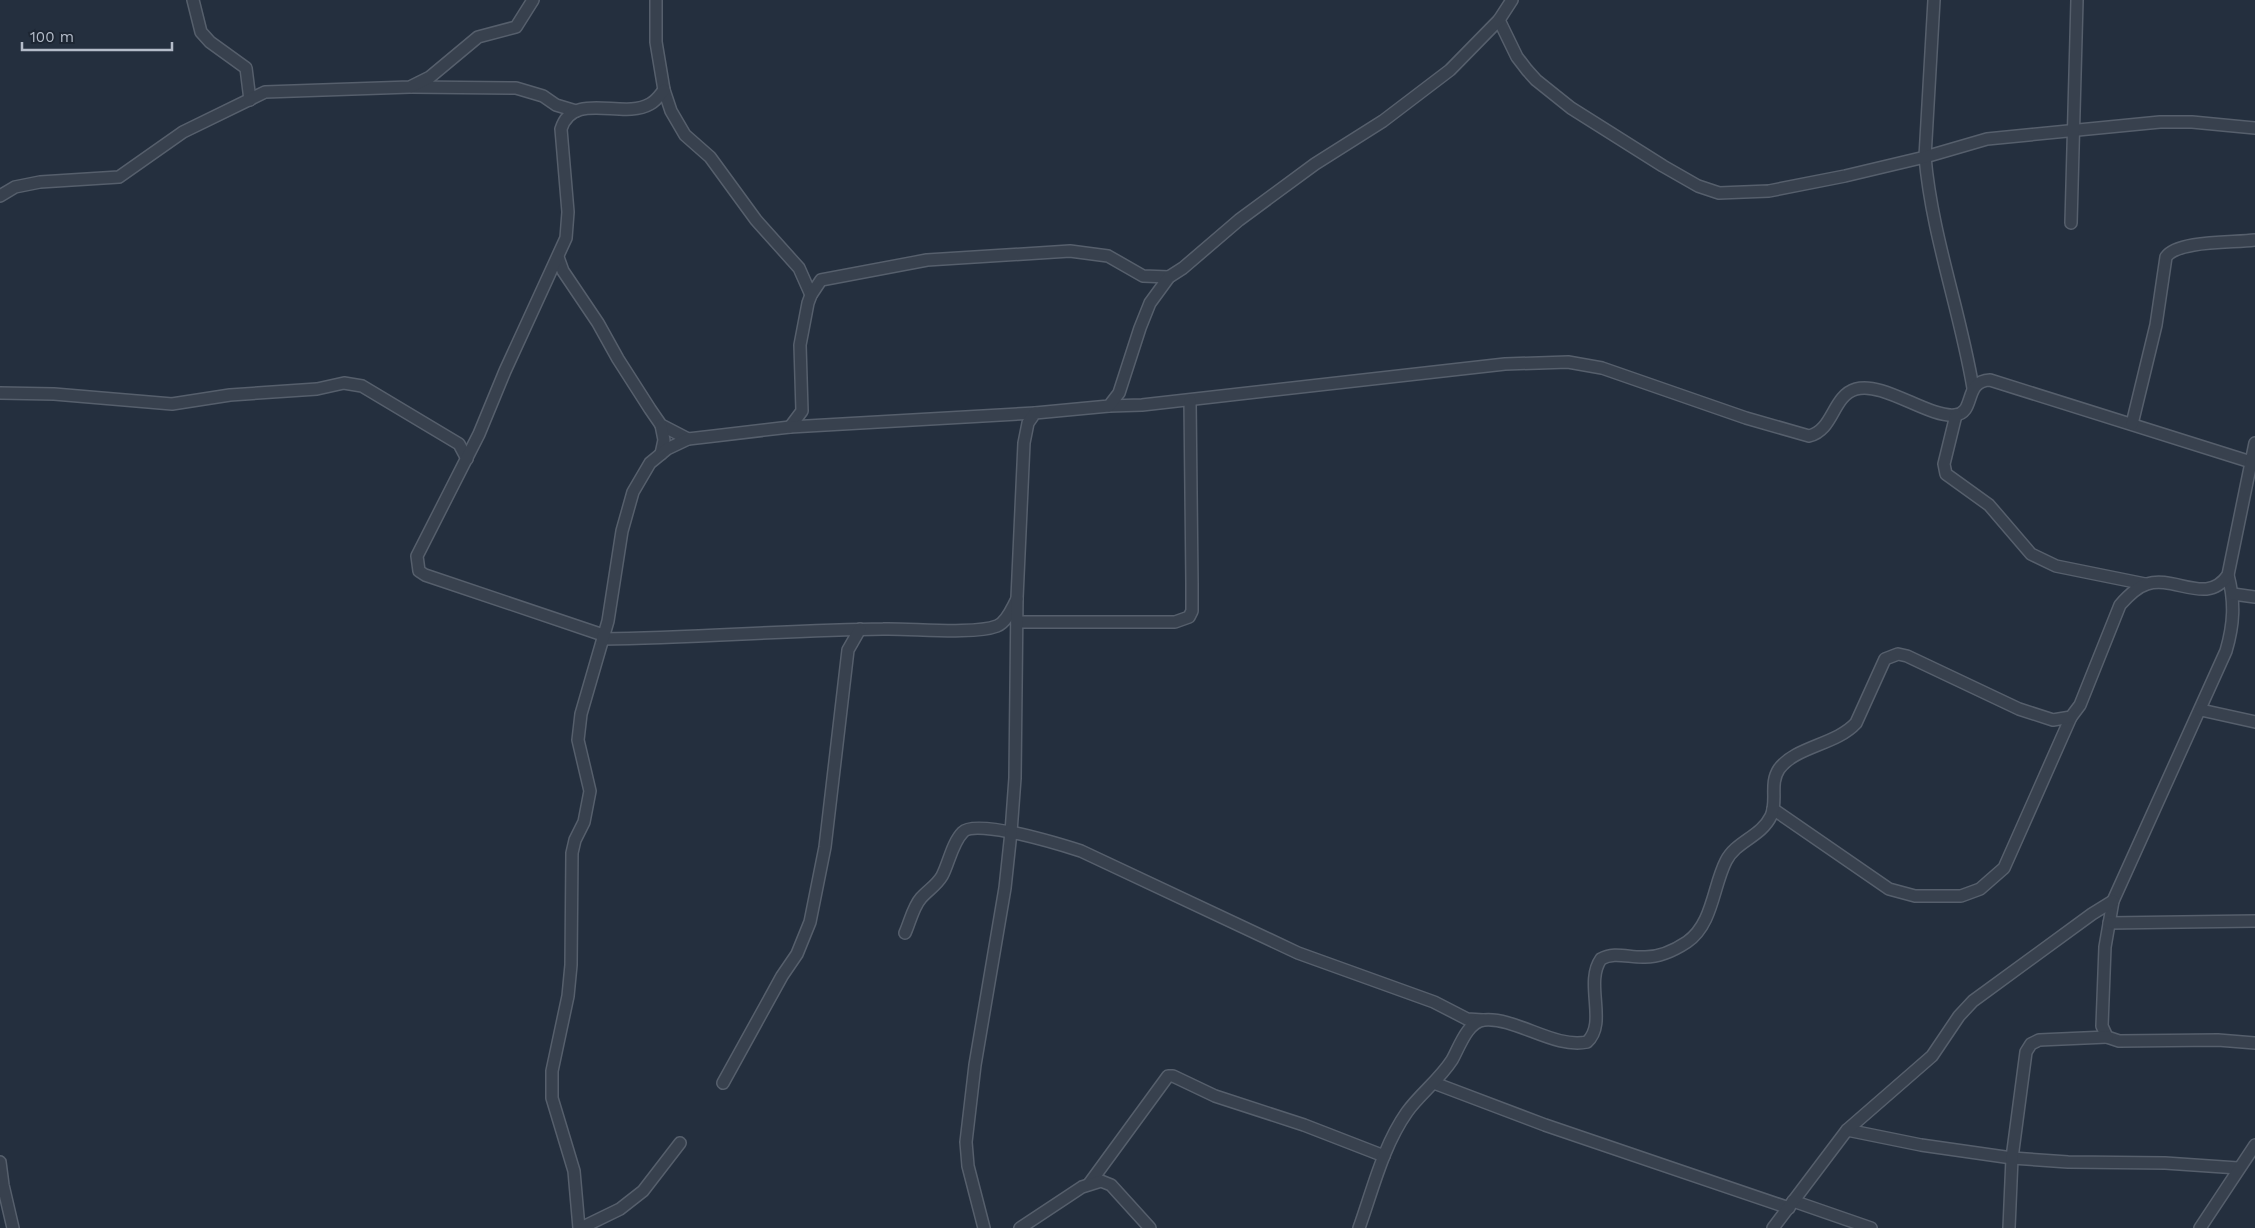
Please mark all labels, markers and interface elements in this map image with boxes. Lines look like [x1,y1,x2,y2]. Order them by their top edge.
scale bar [22,20,172,52]
text: 100 m [30,28,74,46]

